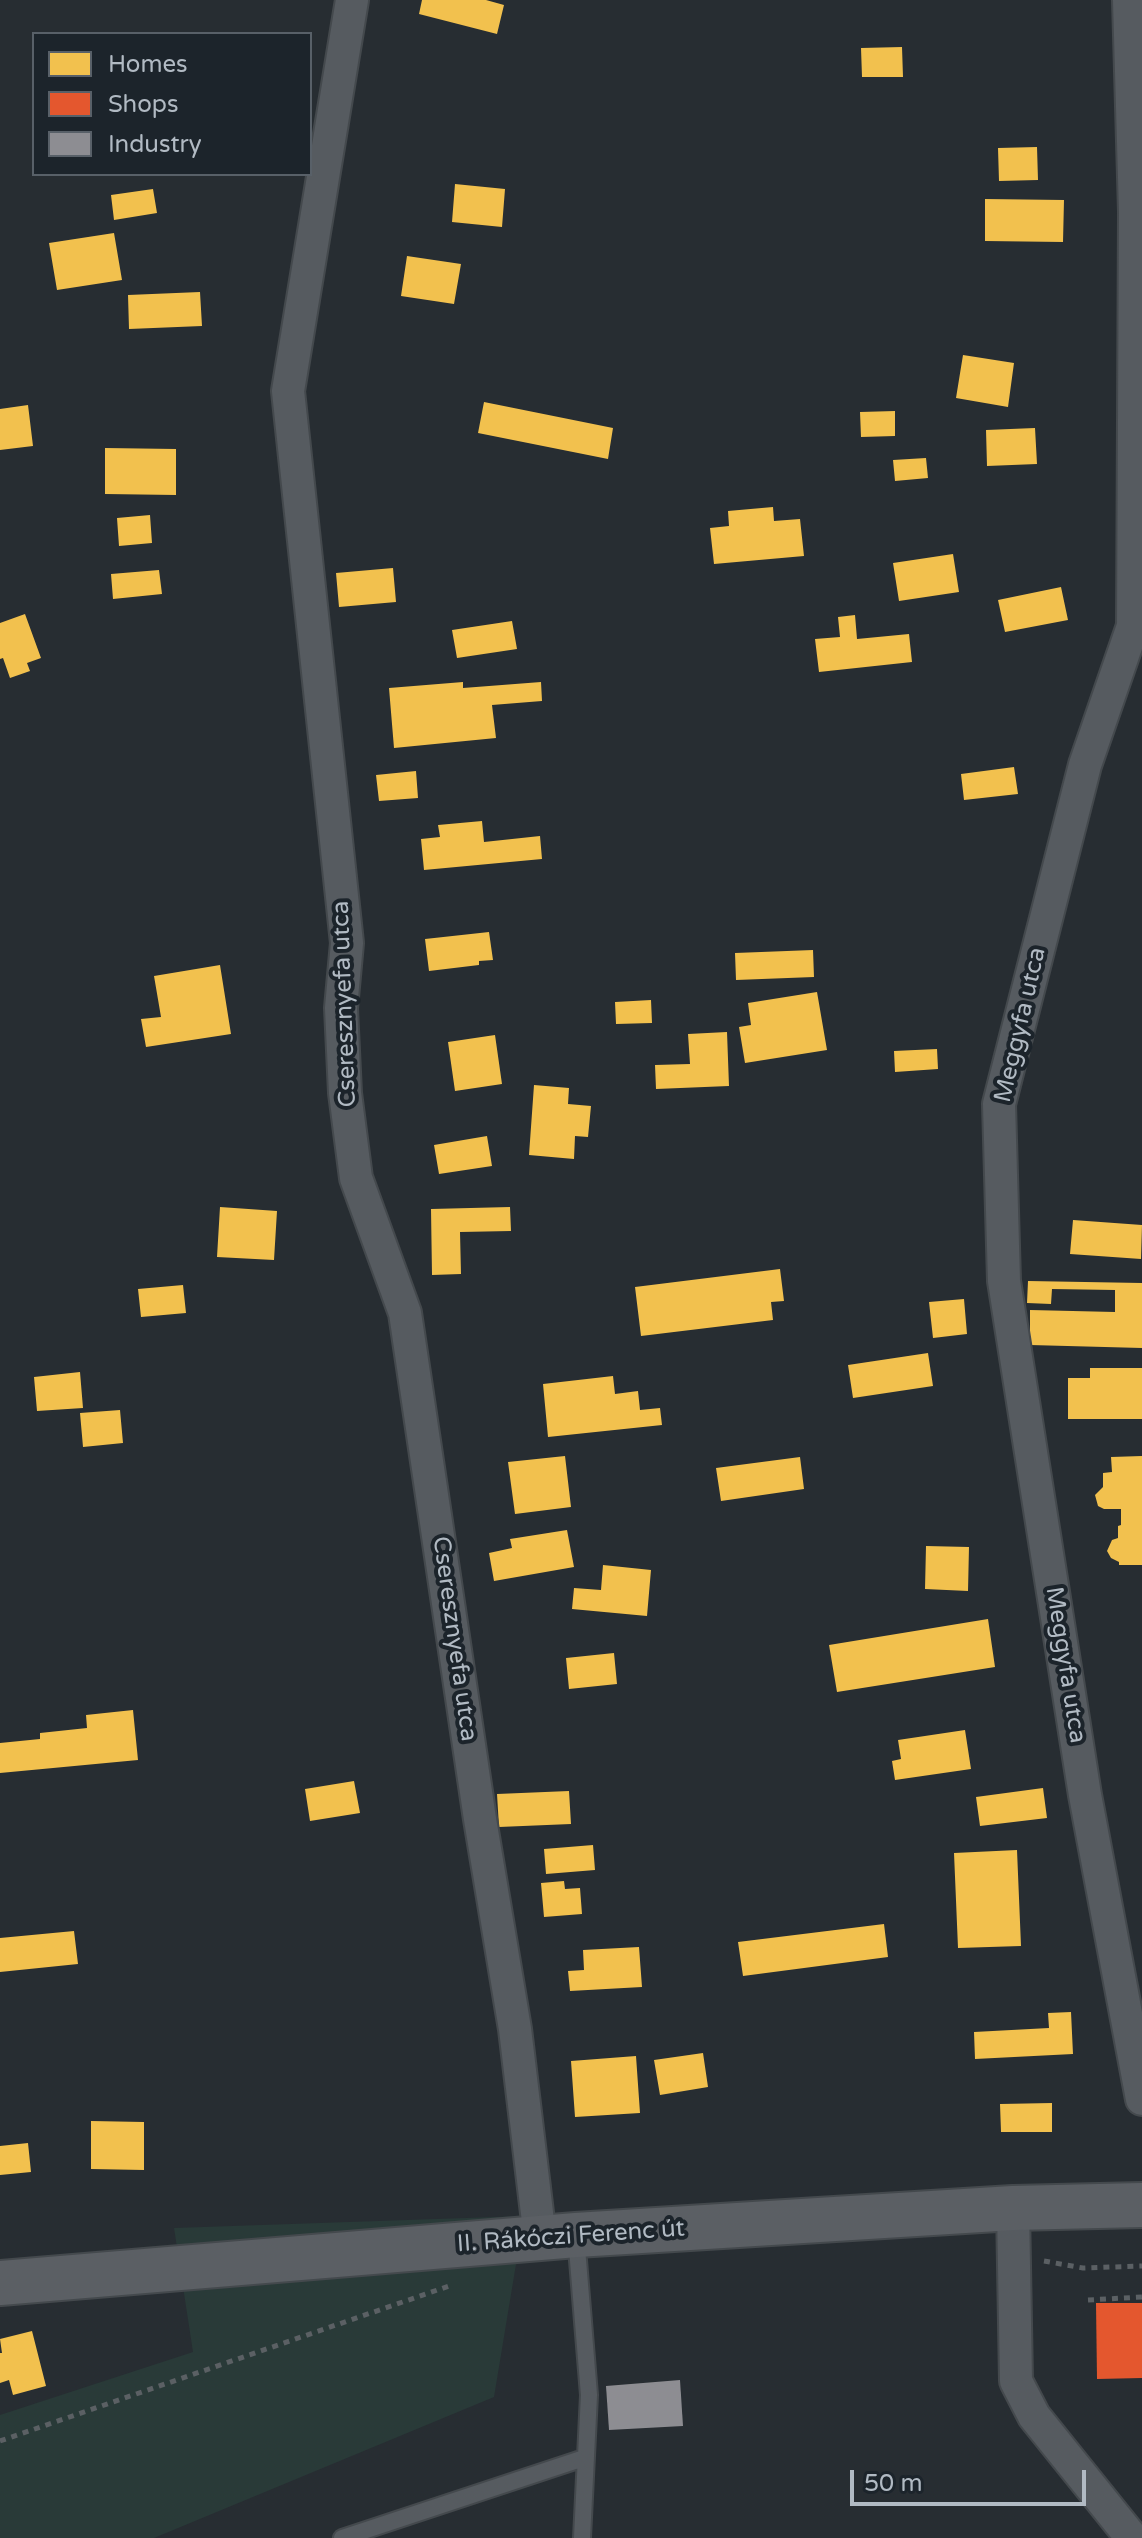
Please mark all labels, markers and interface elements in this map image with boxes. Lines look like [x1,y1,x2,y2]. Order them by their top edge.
legend [32,32,312,176]
text: Homes [108,50,188,79]
text: Shops [108,90,178,119]
text: Industry [108,130,202,159]
street label: Cseresznyefa utca [327,900,363,1108]
street label: Meggyfa utca [989,945,1053,1105]
street label: Cseresznyefa utca [425,1535,483,1743]
street label: Meggyfa utca [1038,1585,1092,1745]
street label: II. Rákóczi Ferenc út [456,2215,686,2259]
scale bar [854,2454,1090,2504]
text: 50 m [864,2469,922,2498]

